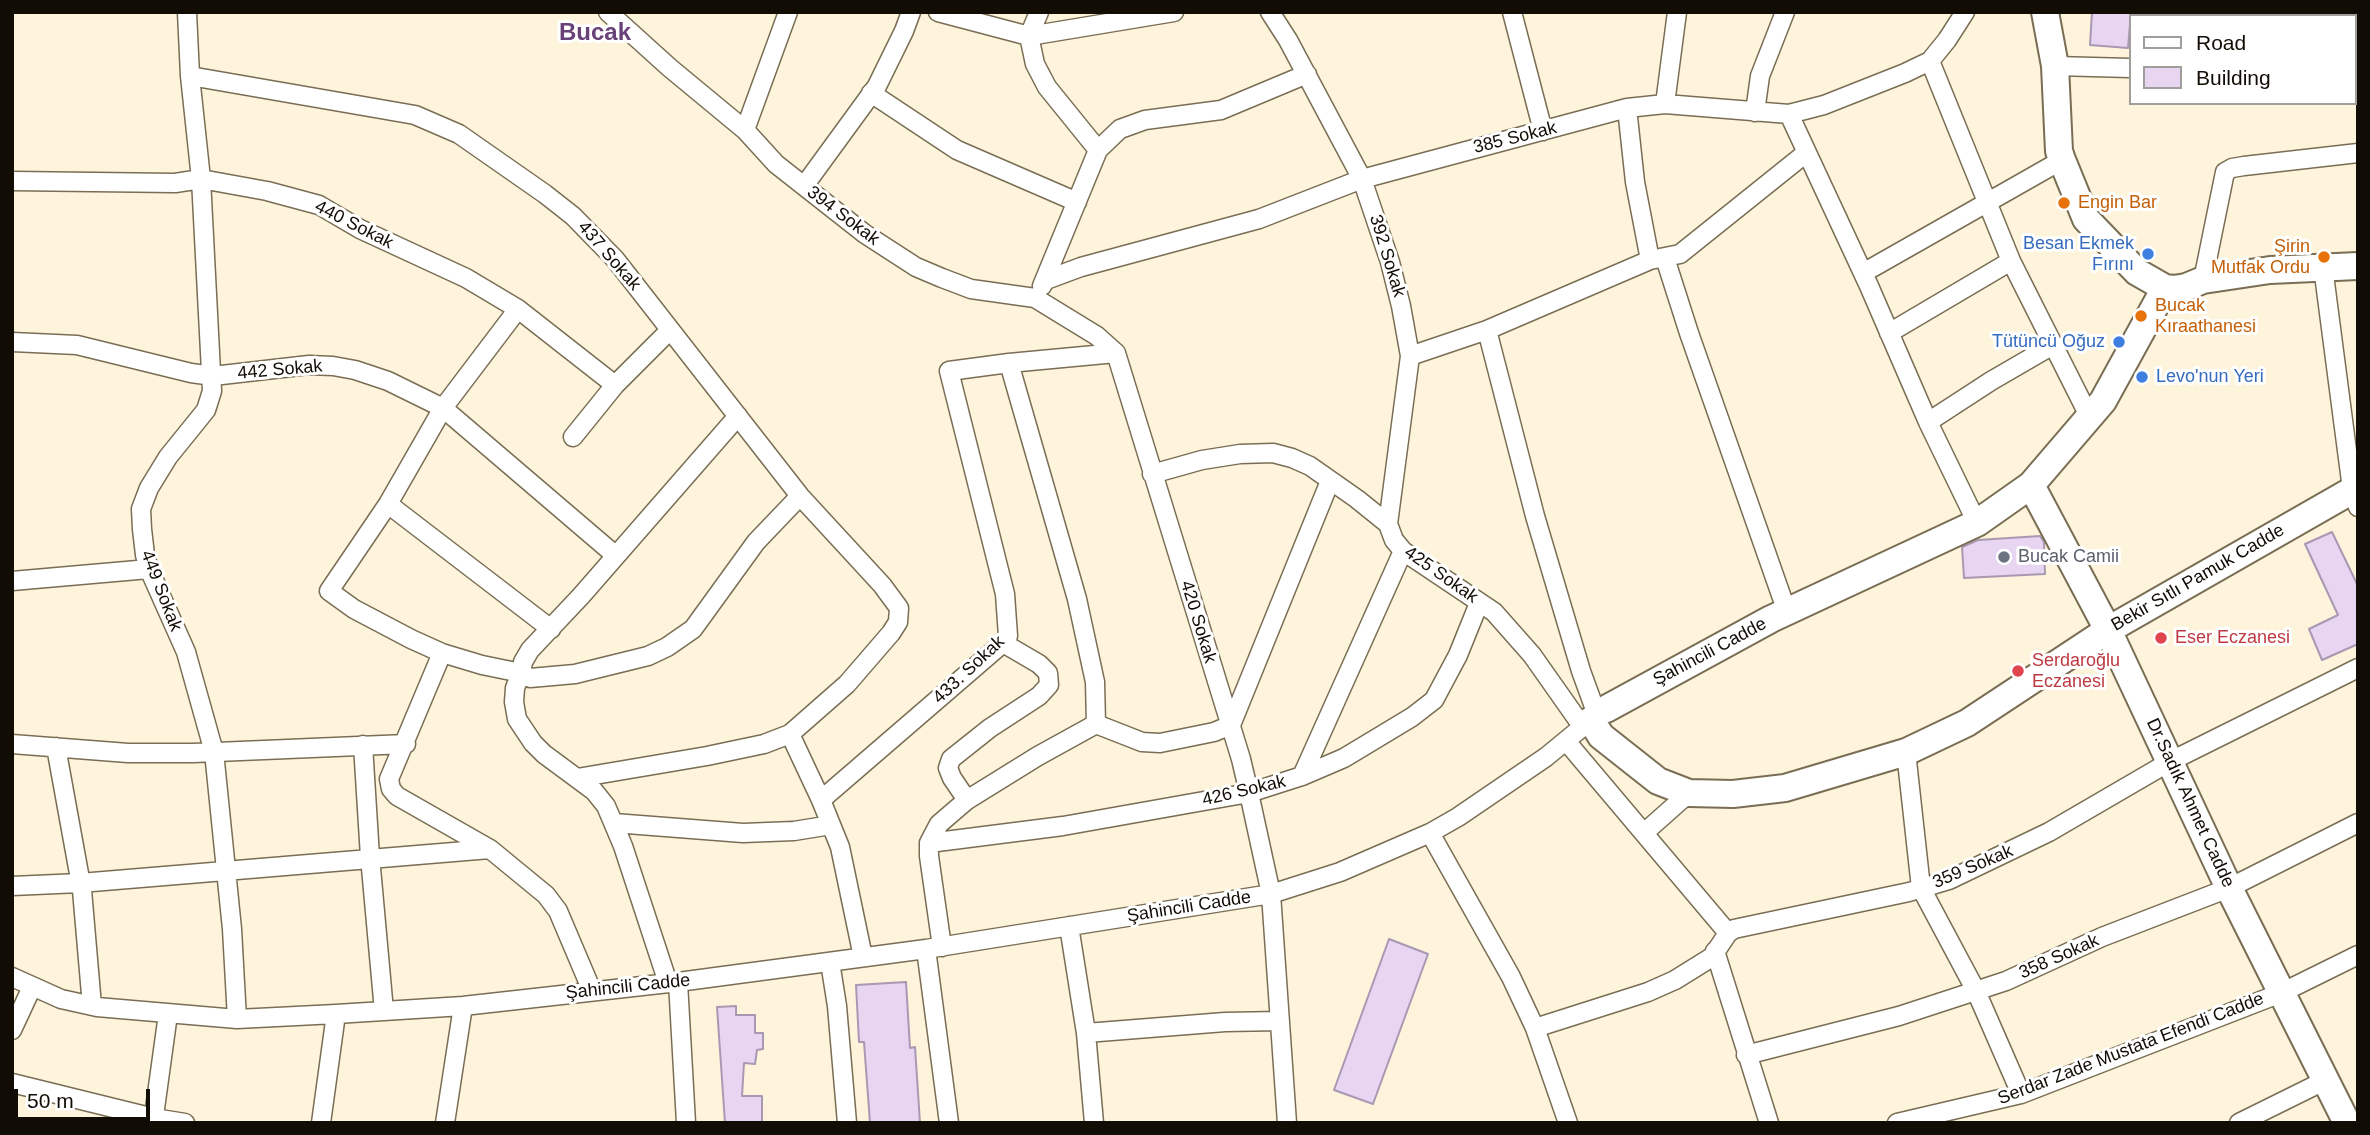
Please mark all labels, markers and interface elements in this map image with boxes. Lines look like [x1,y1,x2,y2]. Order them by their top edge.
legend [2128,14,2356,105]
district label: Bucak [559,19,631,47]
text: Road [2196,31,2246,54]
text: Building [2196,66,2271,89]
street label: 385 Sokak [1471,117,1559,159]
street label: 394 Sokak [803,182,883,250]
place label: Engin Bar [2078,192,2157,214]
marker: Engin Bar [2056,195,2072,211]
street label: 440 Sokak [311,196,397,254]
street label: 392 Sokak [1364,212,1410,300]
street label: 437 Sokak [573,217,645,295]
place label: Besan Ekmek Fırını [2023,233,2134,276]
place label: Şirin Mutfak Ordu [2211,236,2310,278]
marker: Besan Ekmek Fırını [2140,246,2156,262]
marker: Şirin Mutfak Ordu [2316,249,2332,265]
place label: Bucak Kıraathanesi [2155,295,2256,338]
marker: Bucak Kıraathanesi [2133,308,2149,324]
place label: Tütüncü Oğuz [1992,331,2105,353]
marker: Tütüncü Oğuz [2111,334,2127,350]
street label: 442 Sokak [237,356,323,384]
place label: Levo'nun Yeri [2156,366,2264,388]
marker: Levo'nun Yeri [2134,369,2150,385]
street label: Bekir Sıtlı Pamuk Cadde [2108,520,2288,636]
street label: 425 Sokak [1400,542,1482,608]
place label: Bucak Camii [2018,546,2119,568]
street label: 449 Sokak [136,547,186,635]
marker: Bucak Camii [1996,549,2012,565]
street label: 420 Sokak [1175,578,1221,666]
street label: Şahincili Cadde [1650,613,1770,691]
place label: Eser Eczanesi [2175,627,2290,649]
marker: Eser Eczanesi [2153,630,2169,646]
street label: 433. Sokak [929,631,1009,709]
place label: Serdaroğlu Eczanesi [2032,650,2120,692]
marker: Serdaroğlu Eczanesi [2010,663,2026,679]
street label: Dr.Sadık Ahmet Cadde [2141,715,2239,891]
street label: 426 Sokak [1200,771,1288,811]
street label: 359 Sokak [1930,840,2016,894]
street label: Şahincili Cadde [1126,887,1252,927]
street label: 358 Sokak [2016,930,2102,984]
street label: Şahincili Cadde [565,970,691,1004]
street label: Serdar Zade Mustata Efendi Cadde [1995,988,2267,1110]
scale bar [18,1076,154,1120]
text: 50 m [27,1089,74,1112]

